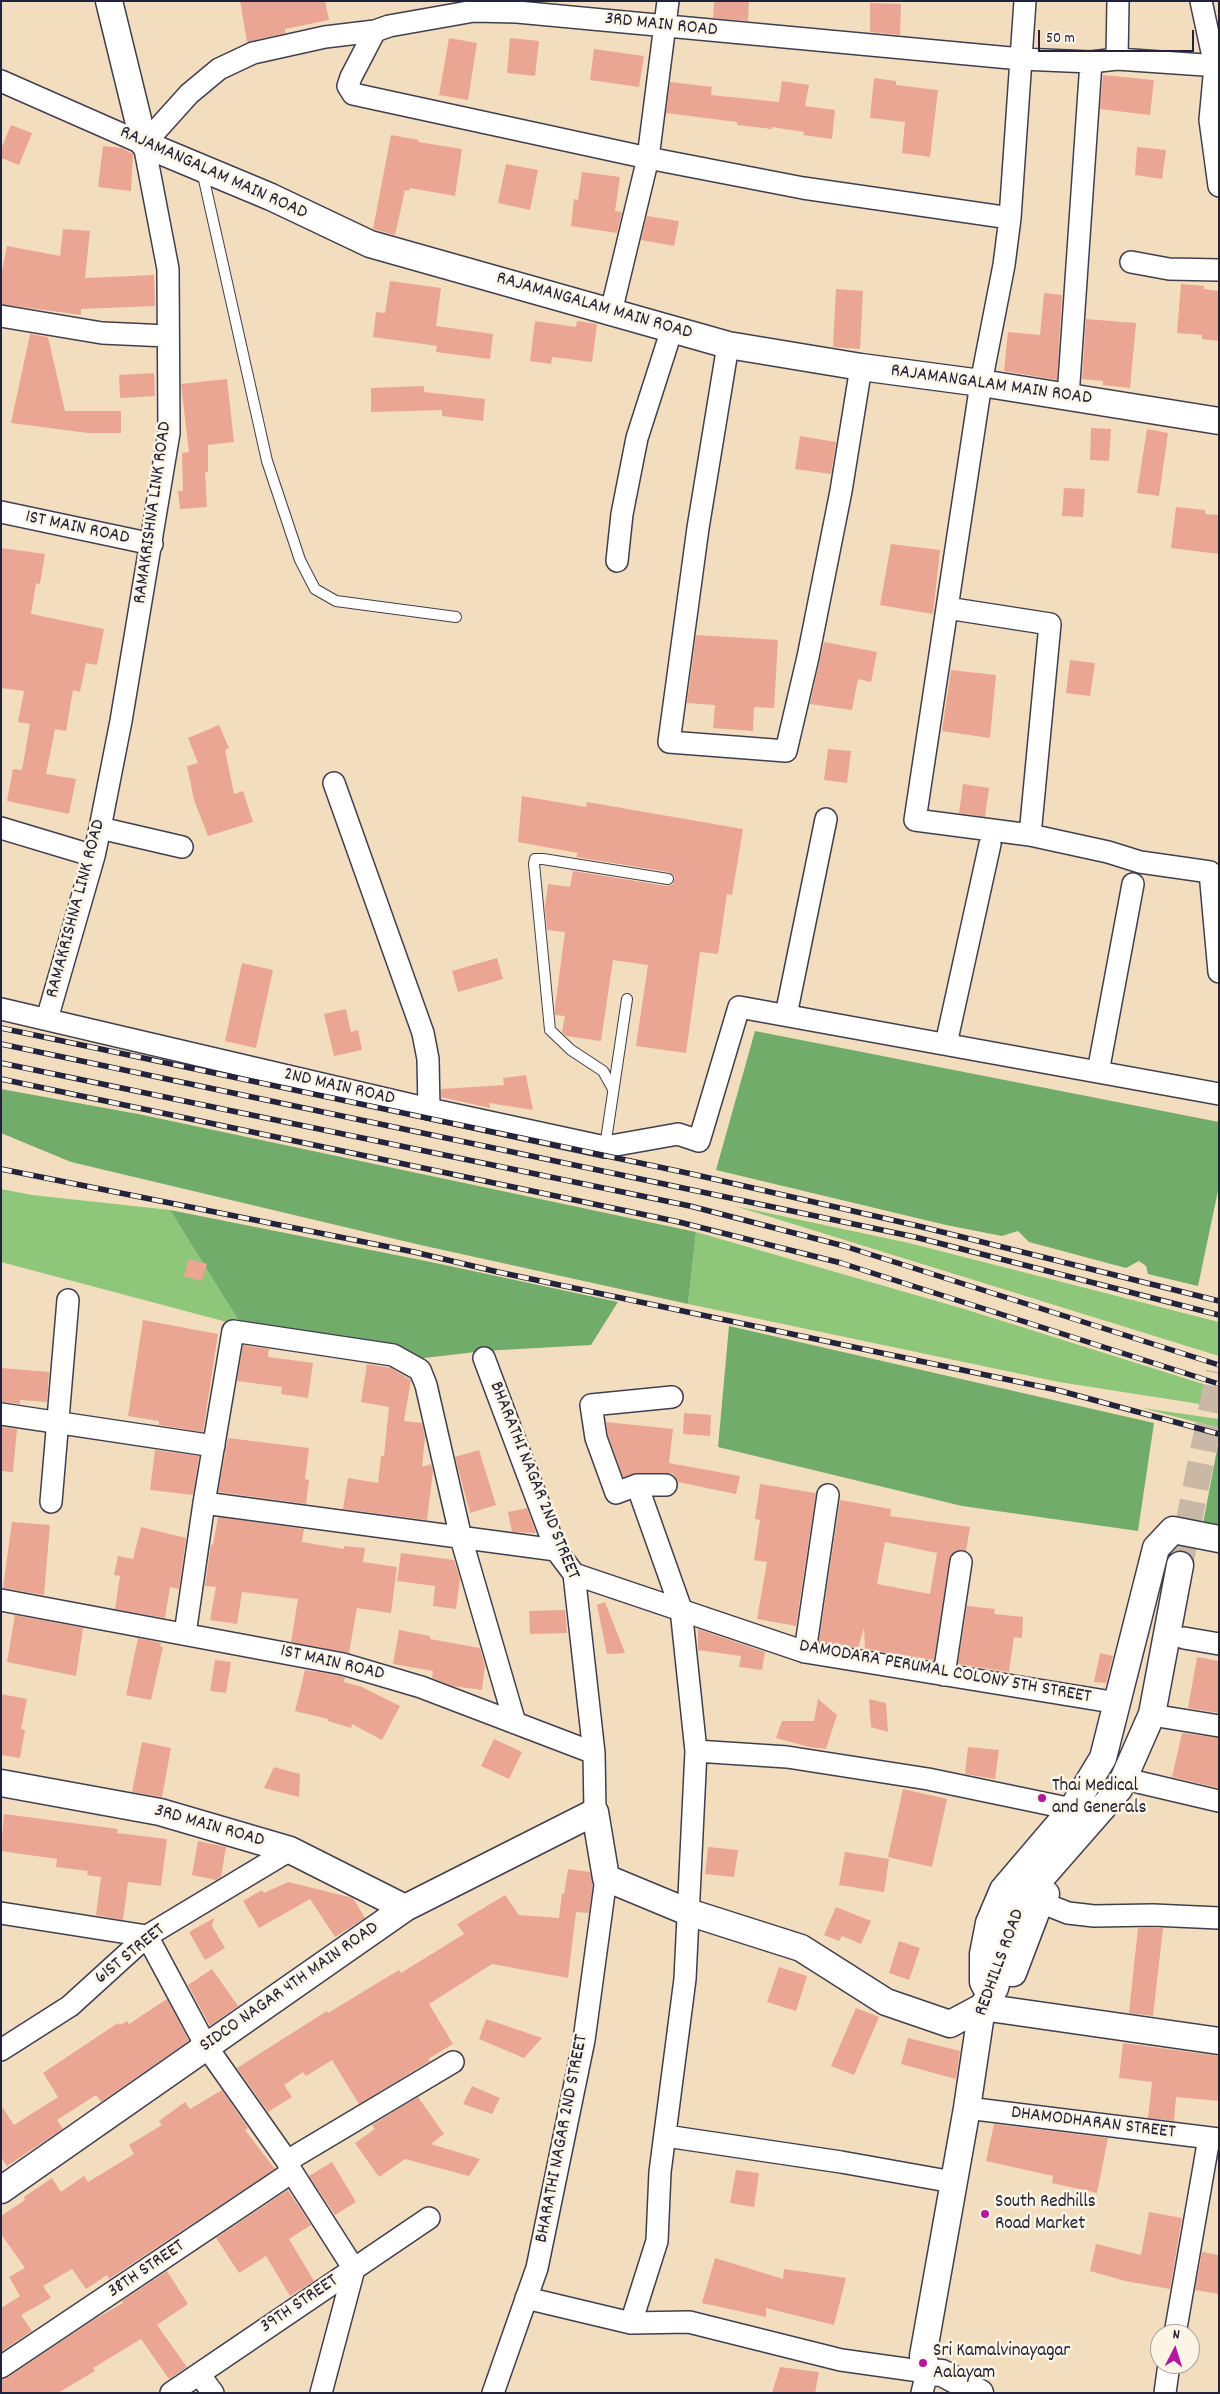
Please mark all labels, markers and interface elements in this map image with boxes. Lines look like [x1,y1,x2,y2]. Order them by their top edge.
street label: 3RD MAIN ROAD [603,9,719,43]
scale bar [1040,20,1196,52]
text: 50 m [1046,28,1075,50]
street label: RAJAMANGALAM MAIN ROAD [116,122,310,226]
street label: RAJAMANGALAM MAIN ROAD [493,268,695,346]
street label: RAJAMANGALAM MAIN ROAD [889,361,1093,411]
street label: RAMAKRISHNA LINK ROAD [130,420,178,606]
street label: 1ST MAIN ROAD [23,507,131,551]
street label: RAMAKRISHNA LINK ROAD [42,817,112,1001]
street label: 2ND MAIN ROAD [281,1064,397,1112]
street label: BHARATHI NAGAR 2ND STREET [483,1379,583,1583]
street label: DAMODARA PERUMAL COLONY 5TH STREET [797,1636,1093,1710]
street label: 1ST MAIN ROAD [278,1641,386,1687]
place label: Thai Medical and Generals [1052,1776,1147,1820]
marker: Thai Medical and Generals [1036,1792,1048,1804]
street label: 3RD MAIN ROAD [151,1800,267,1854]
street label: REDHILLS ROAD [971,1907,1031,2019]
street label: SIDCO NAGAR 4TH MAIN ROAD [196,1918,384,2058]
street label: 61ST STREET [91,1920,171,1990]
street label: BHARATHI NAGAR 2ND STREET [532,2033,594,2245]
street label: DHAMODHARAN STREET [1010,2103,1176,2145]
place label: South Redhills Road Market [995,2192,1096,2236]
marker: South Redhills Road Market [979,2208,991,2220]
street label: 38TH STREET [104,2236,190,2304]
street label: 39TH STREET [257,2271,343,2339]
north arrow [1150,2324,1200,2374]
text: N [1172,2325,1181,2345]
place label: Sri Kamalvinayagar Aalayam [933,2341,1070,2385]
marker: Sri Kamalvinayagar Aalayam [917,2357,929,2369]

